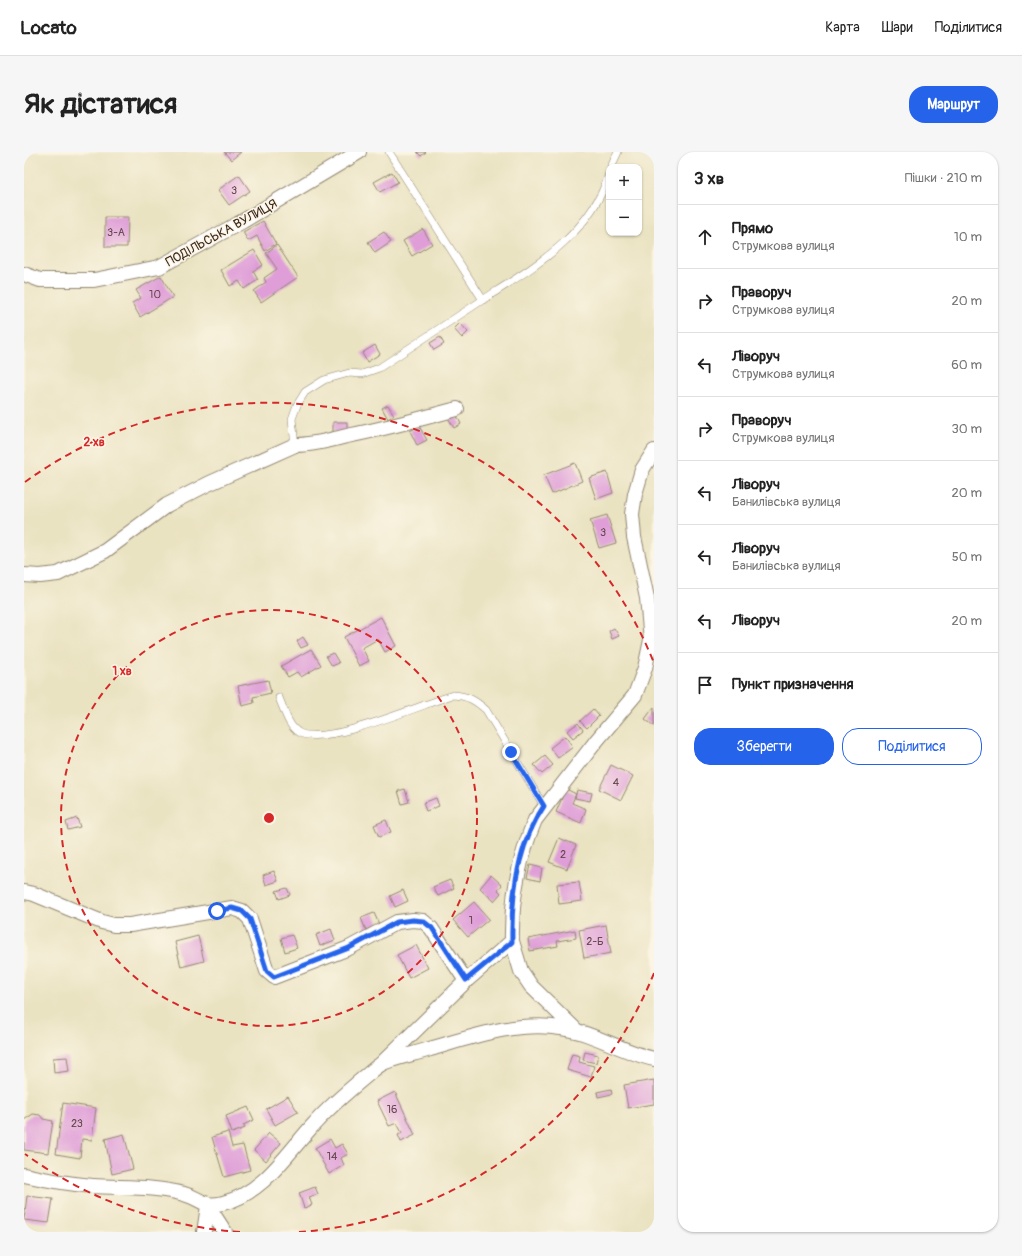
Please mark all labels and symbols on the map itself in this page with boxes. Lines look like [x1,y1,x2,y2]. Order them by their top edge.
house number: 3 [231,184,237,197]
street label: ПОДІЛЬСЬКА ВУЛИЦЯ [163,196,280,270]
house number: 3-А [107,226,125,239]
house number: 10 [149,288,161,301]
text: 2 хв [83,435,105,450]
house number: 3 [600,526,606,539]
text: 1 хв [112,664,132,679]
route end [502,743,520,761]
house number: 4 [613,776,620,789]
centre of rings [262,811,276,825]
house number: 2 [560,848,566,861]
route start [208,902,226,920]
house number: 1 [469,914,473,927]
house number: 2-Б [586,935,604,948]
house number: 16 [387,1103,397,1116]
house number: 23 [71,1117,83,1130]
house number: 14 [327,1150,338,1163]

